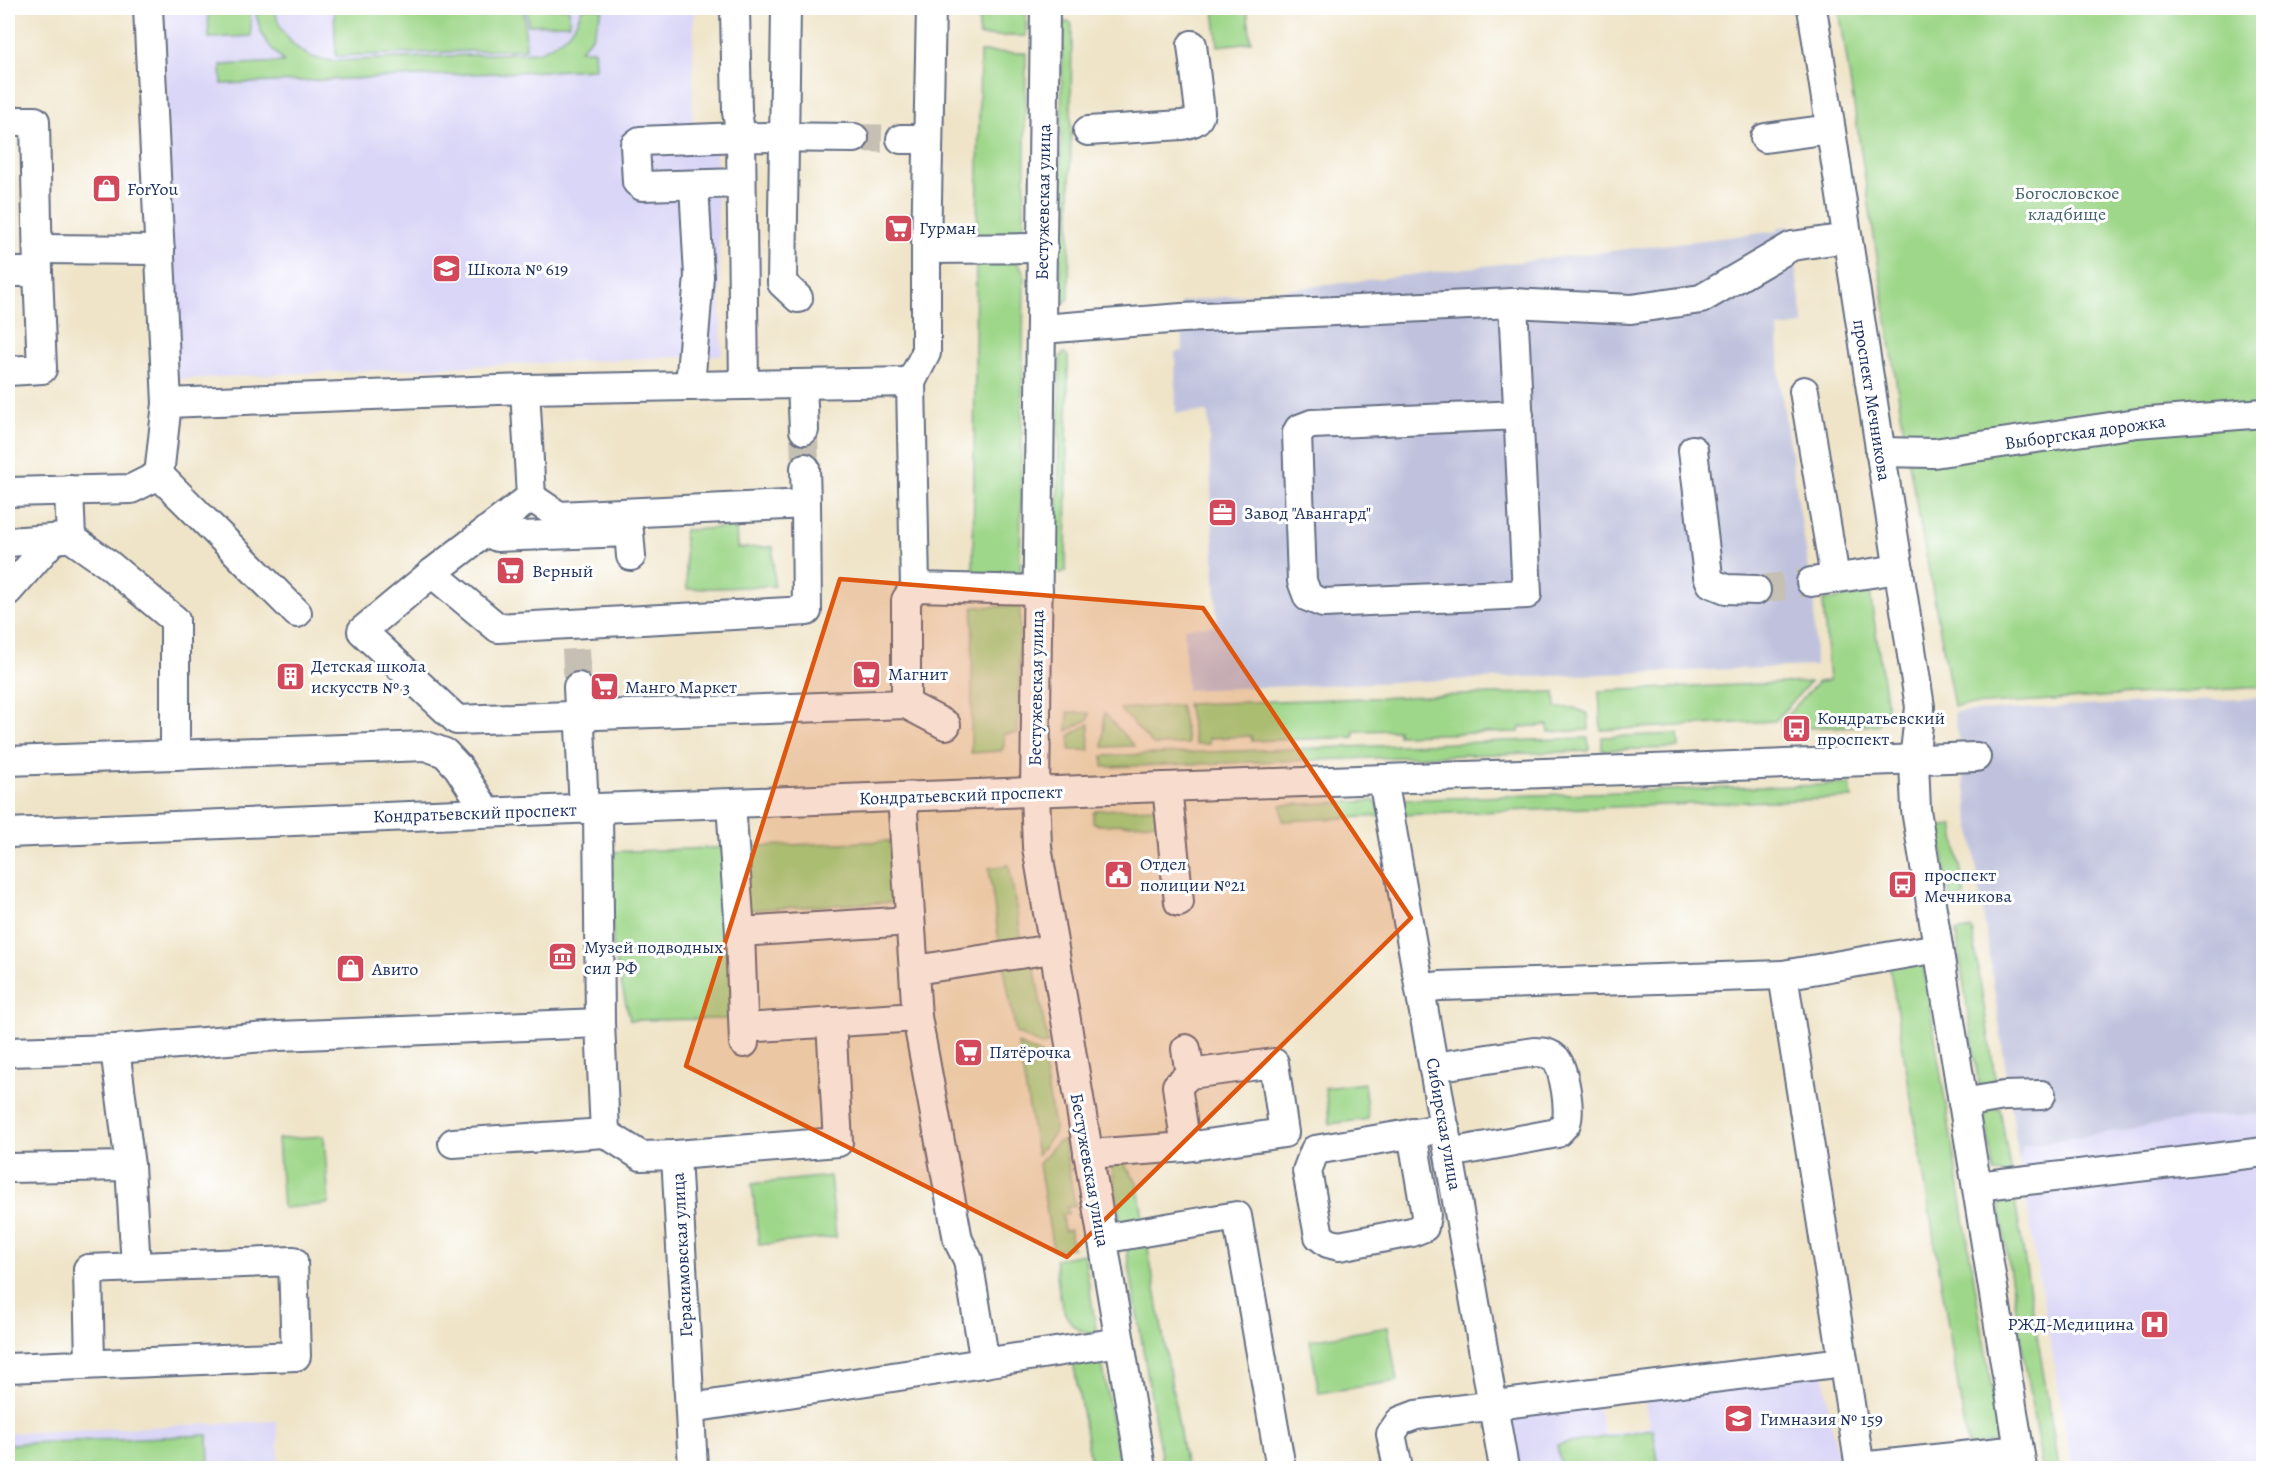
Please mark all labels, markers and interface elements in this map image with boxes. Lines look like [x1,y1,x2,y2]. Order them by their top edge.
street label: Бестужевская улица [1030,123,1056,280]
shop icon: ForYou [90,173,122,205]
place label: ForYou [127,177,178,201]
park label: Богословское кладбище [2015,181,2119,226]
supermarket icon: Гурман [882,212,914,244]
place label: Гурман [919,216,976,240]
school or university icon: Школа № 619 [430,253,462,285]
place label: Школа № 619 [467,257,568,281]
street label: проспект Мечникова [1847,317,1897,483]
street label: Выборгская дорожка [2003,409,2168,455]
office icon: Завод "Авангард" [1207,497,1239,529]
place label: Завод "Авангард" [1244,501,1371,525]
supermarket icon: Верный [495,555,527,587]
place label: Верный [532,559,593,583]
street label: Бестужевская улица [1023,609,1049,766]
place label: Детская школа искусств № 3 [311,654,427,699]
supermarket icon: Магнит [851,658,883,690]
building icon: Детская школа искусств № 3 [274,660,306,692]
place label: Магнит [888,662,948,686]
supermarket icon: Манго Маркет [588,671,620,703]
place label: Манго Маркет [625,675,737,699]
place label: Кондратьевский проспект [1817,706,1945,751]
bus stop icon: Кондратьевский проспект [1780,712,1812,744]
street label: Кондратьевский проспект [859,779,1063,811]
street label: Кондратьевский проспект [373,797,577,829]
place label: Отдел полиции №21 [1140,852,1245,897]
public building icon: Отдел полиции №21 [1103,858,1135,890]
place label: проспект Мечникова [1924,863,2012,908]
bus stop icon: проспект Мечникова [1887,869,1919,901]
place label: Музей подводных сил РФ [584,935,723,980]
museum icon: Музей подводных сил РФ [547,941,579,973]
shop icon: Авито [335,953,367,985]
place label: Авито [371,957,418,981]
supermarket icon: Пятёрочка [952,1036,984,1068]
place label: Пятёрочка [989,1040,1072,1064]
street label: Сибирская улица [1421,1056,1468,1193]
street label: Бестужевская улица [1065,1091,1115,1250]
street label: Герасимовская улица [666,1171,698,1338]
hospital icon: РЖД-Медицина [2139,1308,2171,1340]
place label: РЖД-Медицина [2007,1312,2135,1336]
school or university icon: Гимназия № 159 [1723,1403,1755,1435]
place label: Гимназия № 159 [1760,1407,1883,1431]

